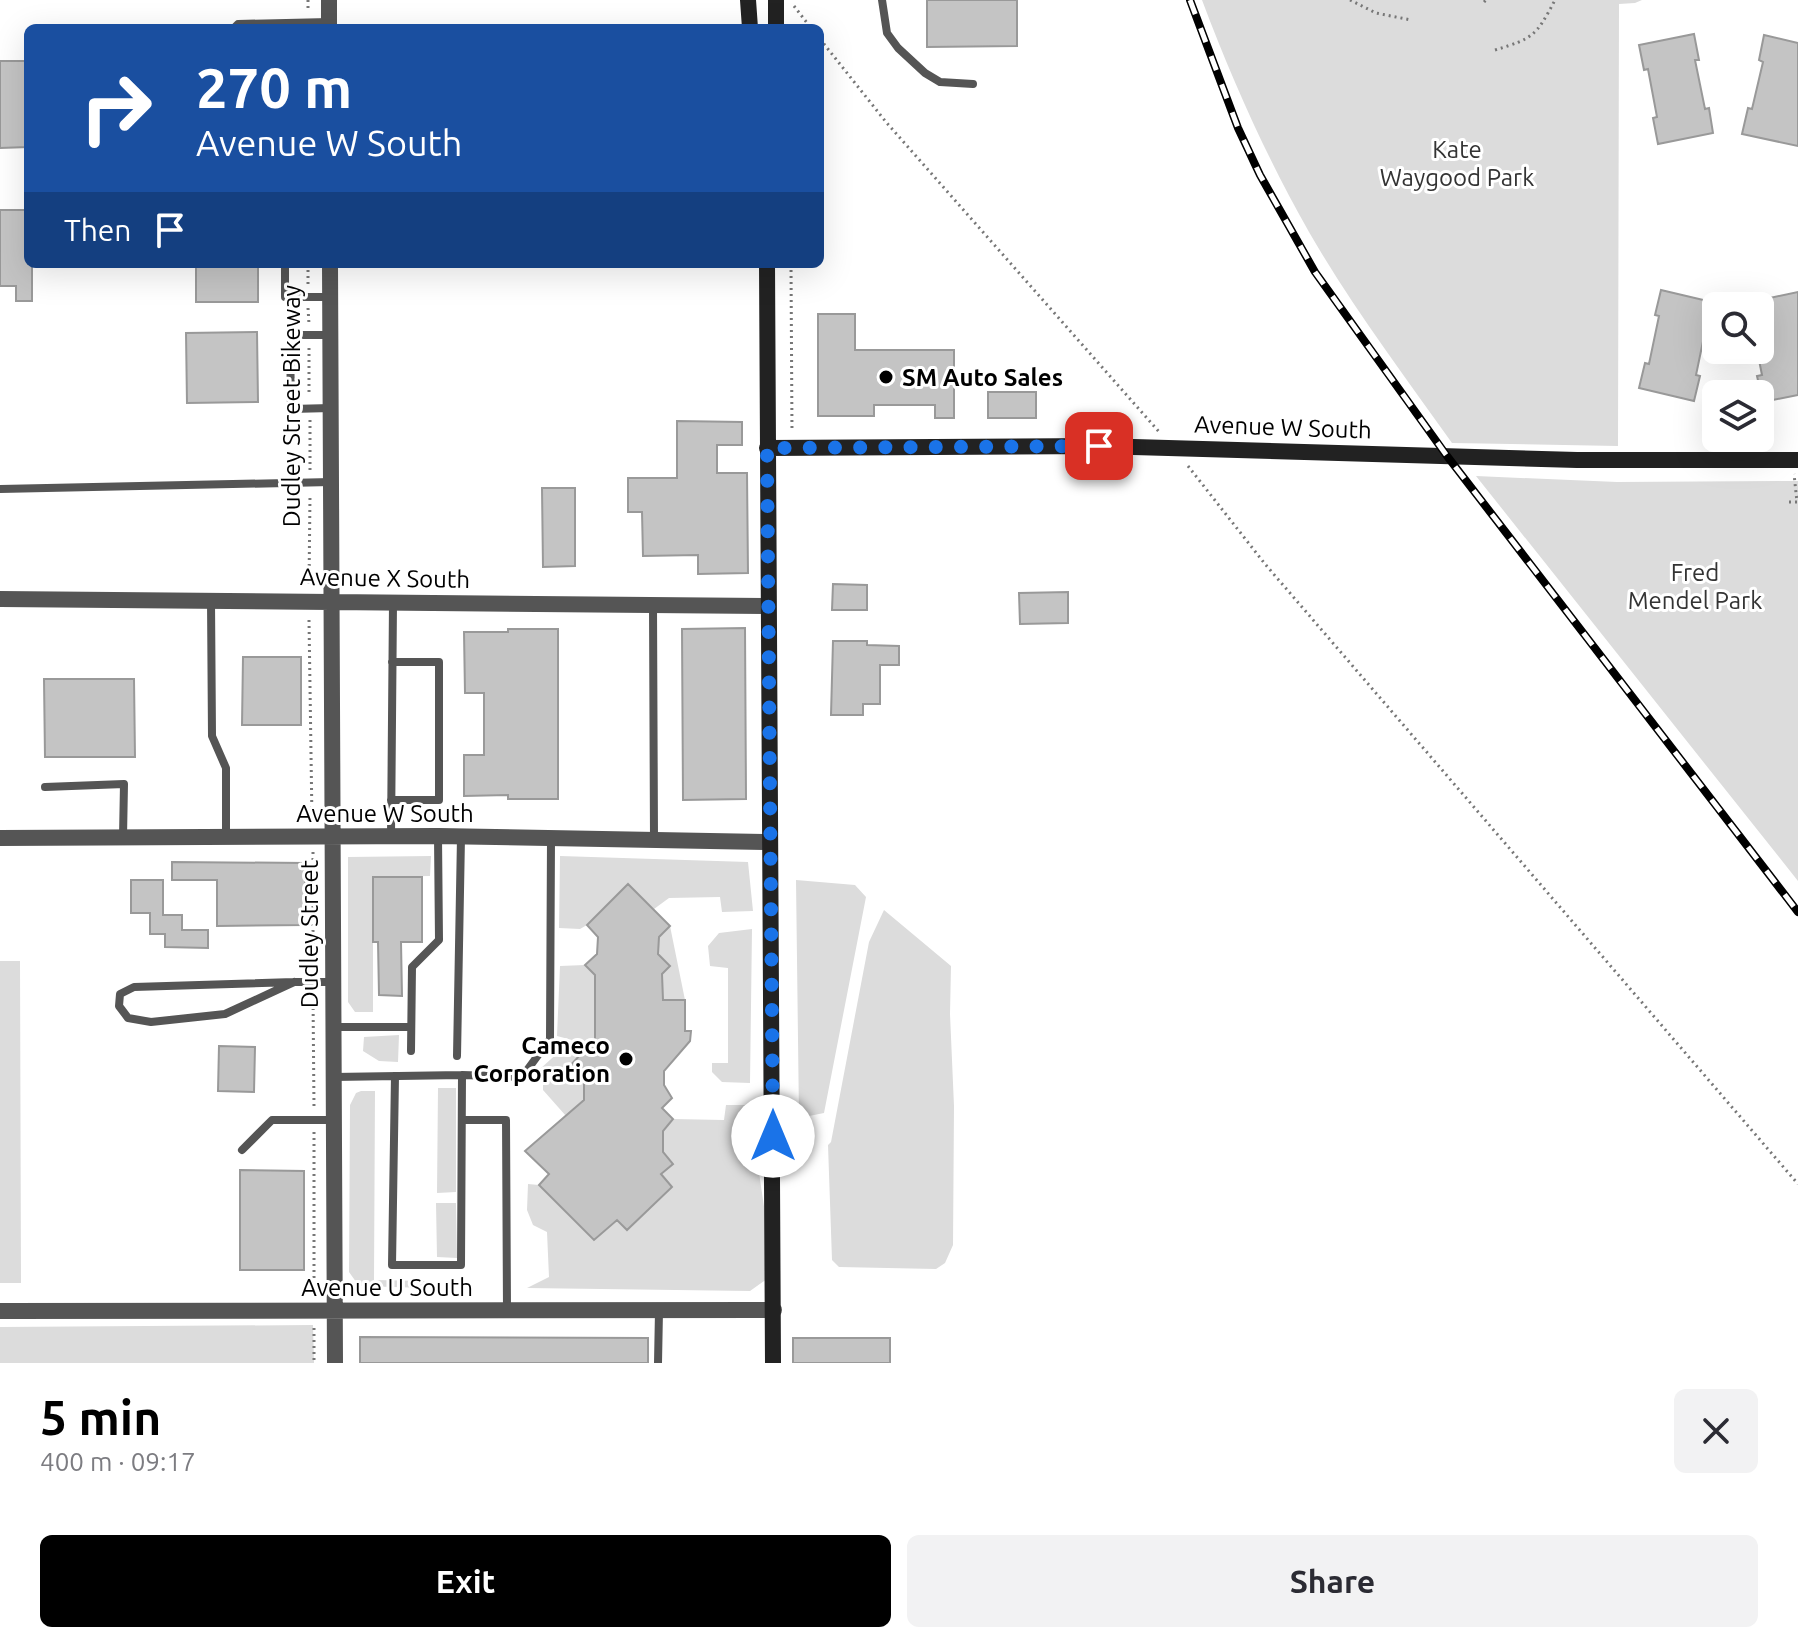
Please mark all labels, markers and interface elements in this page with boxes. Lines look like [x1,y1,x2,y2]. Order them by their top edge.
icon: right [64,56,168,160]
text: 270 m [196,56,352,119]
text: Avenue W South [196,122,462,163]
park label: Kate Waygood Park [1380,136,1534,191]
icon: arrive [148,208,192,252]
text: Then [64,213,132,247]
street label: Dudley Street Bikeway [278,284,305,527]
map controls [1702,292,1774,452]
button: search [1702,292,1774,364]
place label: SM Auto Sales [902,364,1063,391]
marker: SM Auto Sales [877,368,895,386]
button: layers [1702,380,1774,452]
street label: Avenue W South [1194,410,1372,444]
pin [1065,412,1133,480]
icon: arrive [1077,424,1121,468]
park label: Fred Mendel Park [1628,559,1762,614]
street label: Avenue X South [300,563,470,593]
street label: Avenue W South [296,800,474,827]
street label: Dudley Street [296,859,323,1008]
place label: Cameco Corporation [474,1032,610,1087]
marker: Cameco Corporation [617,1050,635,1068]
position arrow [731,1094,815,1178]
street label: Avenue U South [301,1274,473,1301]
button: close [1674,1389,1758,1473]
text: 5 min [40,1390,161,1444]
text: 400 m · 09:17 [40,1447,196,1476]
button: Exit [40,1535,891,1627]
button: Share [907,1535,1758,1627]

